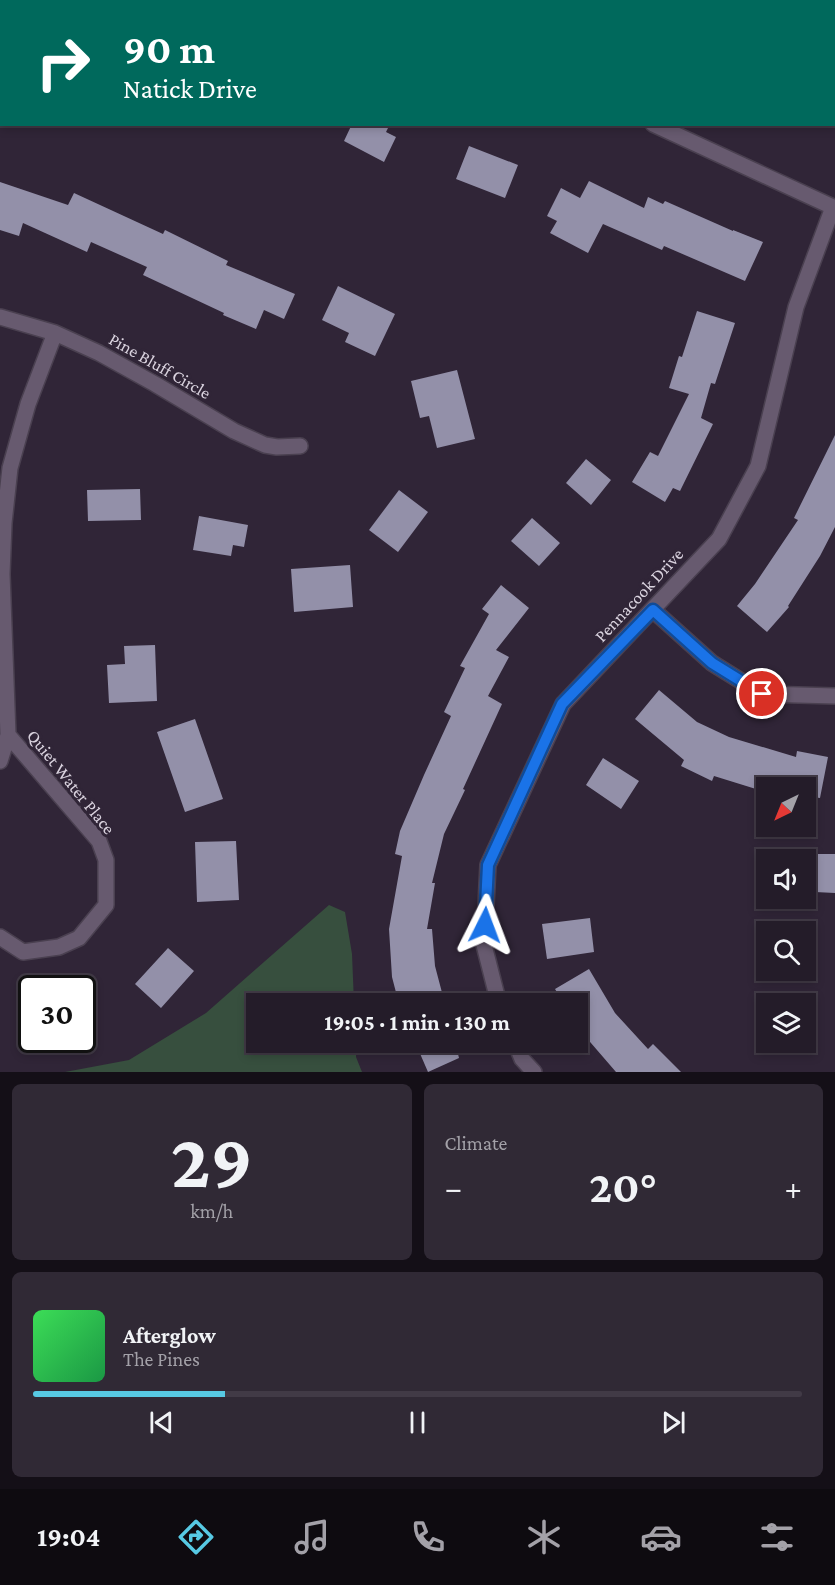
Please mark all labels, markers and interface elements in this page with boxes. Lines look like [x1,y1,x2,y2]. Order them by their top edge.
icon: right [24,24,102,102]
text: 90 m [123,25,215,72]
text: Natick Drive [123,74,257,104]
street label: Pine Bluff Circle [106,329,215,403]
street label: Pennacook Drive [591,544,688,646]
pin [736,668,787,719]
icon: arrive [745,677,778,710]
street label: Quiet Water Place [23,726,119,838]
north arrow [756,777,816,837]
map controls [756,777,816,1053]
button: sound [756,849,816,909]
position arrow [453,893,517,957]
button: search [756,921,816,981]
speed limit sign: 30 [18,975,96,1053]
button: layers [756,993,816,1053]
text: 19:05 · 1 min · 130 m [324,1010,510,1035]
text: 29 [171,1117,253,1204]
text: Climate [445,1132,507,1154]
text: 20° [589,1162,657,1212]
text: − [445,1169,462,1206]
text: + [785,1169,802,1206]
text: km/h [190,1200,233,1222]
text: Afterglow [123,1323,216,1348]
text: The Pines [123,1348,200,1370]
icon: previous [145,1406,178,1439]
icon: pause [401,1406,434,1439]
icon: next [657,1406,690,1439]
icon: directions [175,1516,217,1558]
icon: music [291,1516,333,1558]
icon: phone [407,1516,449,1558]
icon: climate [523,1516,565,1558]
icon: car [640,1516,682,1558]
icon: filters [756,1516,798,1558]
text: 19:04 [37,1522,100,1552]

